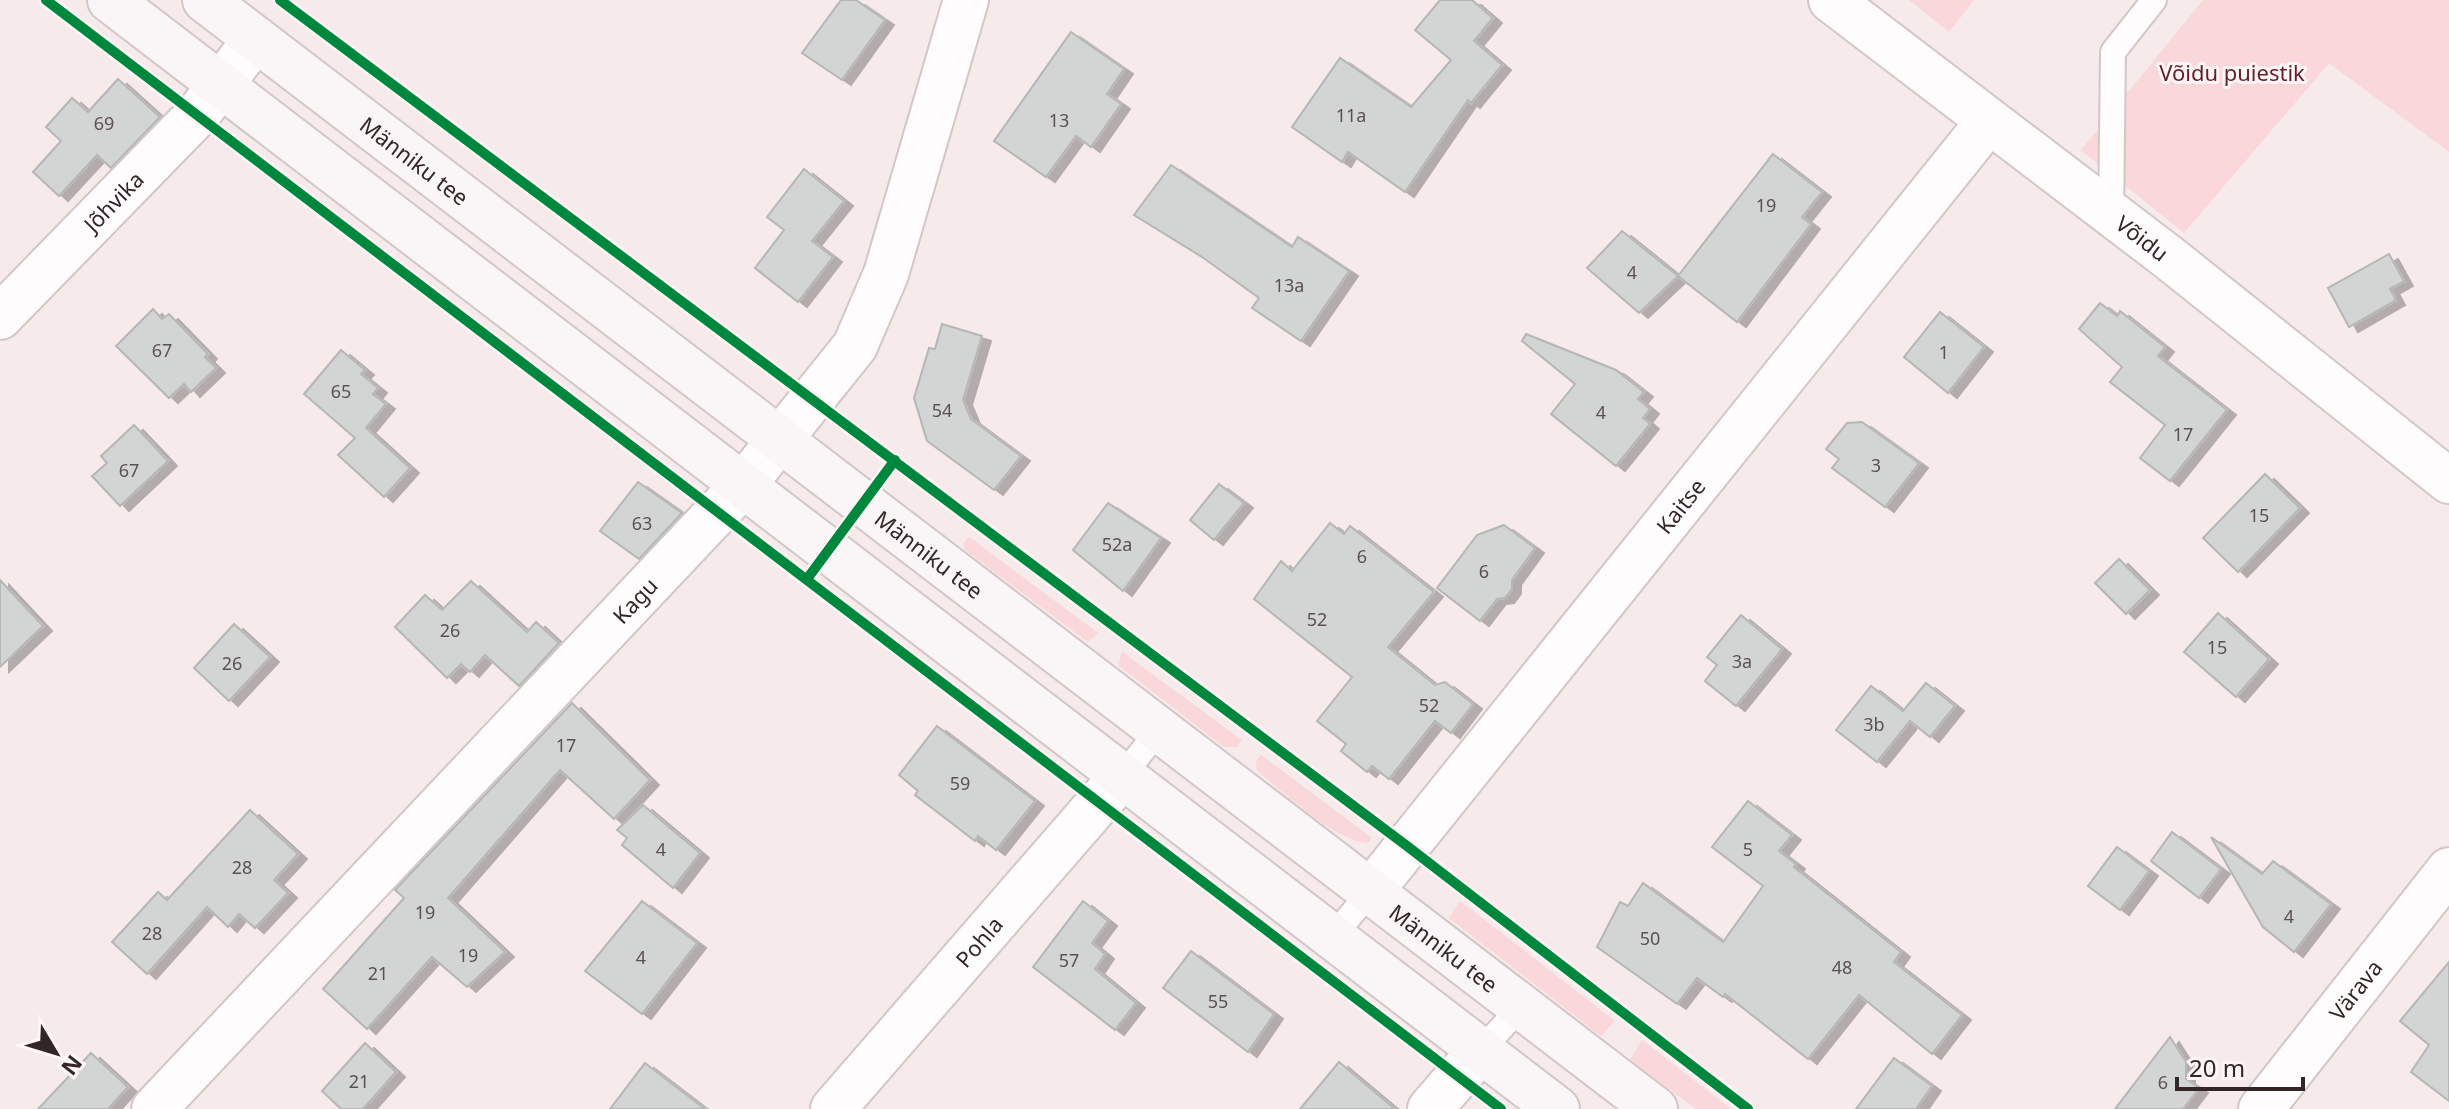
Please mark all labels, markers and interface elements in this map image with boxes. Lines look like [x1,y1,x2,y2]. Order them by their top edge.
park label: Võidu puiestik [2159,57,2305,87]
house number: 11a [1336,103,1366,127]
house number: 13 [1049,108,1069,132]
street label: Männiku tee [354,109,475,212]
house number: 69 [94,111,114,135]
street label: Jõhvika [75,164,150,239]
house number: 19 [1756,193,1776,217]
street label: Võidu [2110,208,2175,267]
house number: 4 [1627,260,1637,284]
house number: 13a [1274,273,1304,297]
house number: 67 [152,338,172,362]
house number: 1 [1939,340,1949,364]
house number: 65 [331,379,351,403]
house number: 54 [932,398,952,422]
house number: 4 [1596,400,1606,424]
house number: 17 [2173,422,2193,446]
house number: 3 [1871,453,1881,477]
house number: 67 [119,458,139,482]
street label: Kaitse [1649,472,1711,539]
street label: Männiku tee [869,503,990,605]
house number: 15 [2249,503,2269,527]
house number: 63 [632,511,652,535]
house number: 52a [1102,532,1132,556]
house number: 6 [1357,544,1367,568]
house number: 6 [1479,559,1489,583]
street label: Kagu [605,570,664,630]
house number: 52 [1307,607,1327,631]
house number: 26 [440,618,460,642]
house number: 15 [2207,635,2227,659]
house number: 3a [1732,649,1752,673]
house number: 26 [222,651,242,675]
house number: 52 [1419,693,1439,717]
house number: 3b [1863,712,1885,736]
house number: 17 [556,733,576,757]
house number: 59 [950,771,970,795]
house number: 4 [656,837,666,861]
house number: 5 [1743,837,1753,861]
house number: 28 [232,855,252,879]
street label: Männiku tee [1384,897,1505,999]
house number: 19 [415,900,435,924]
house number: 4 [2284,904,2294,928]
street label: Pohla [948,910,1009,973]
house number: 28 [142,921,162,945]
house number: 50 [1640,926,1660,950]
house number: 19 [458,943,478,967]
house number: 4 [636,945,646,969]
house number: 57 [1059,948,1079,972]
street label: Värava [2322,953,2388,1026]
house number: 48 [1832,955,1852,979]
house number: 21 [368,961,388,985]
house number: 55 [1208,989,1228,1013]
north arrow [16,1013,96,1093]
scale bar [2177,1041,2303,1091]
text: N [55,1050,90,1082]
text: 20 m [2189,1051,2245,1084]
house number: 21 [349,1069,369,1093]
house number: 6 [2158,1070,2168,1094]

